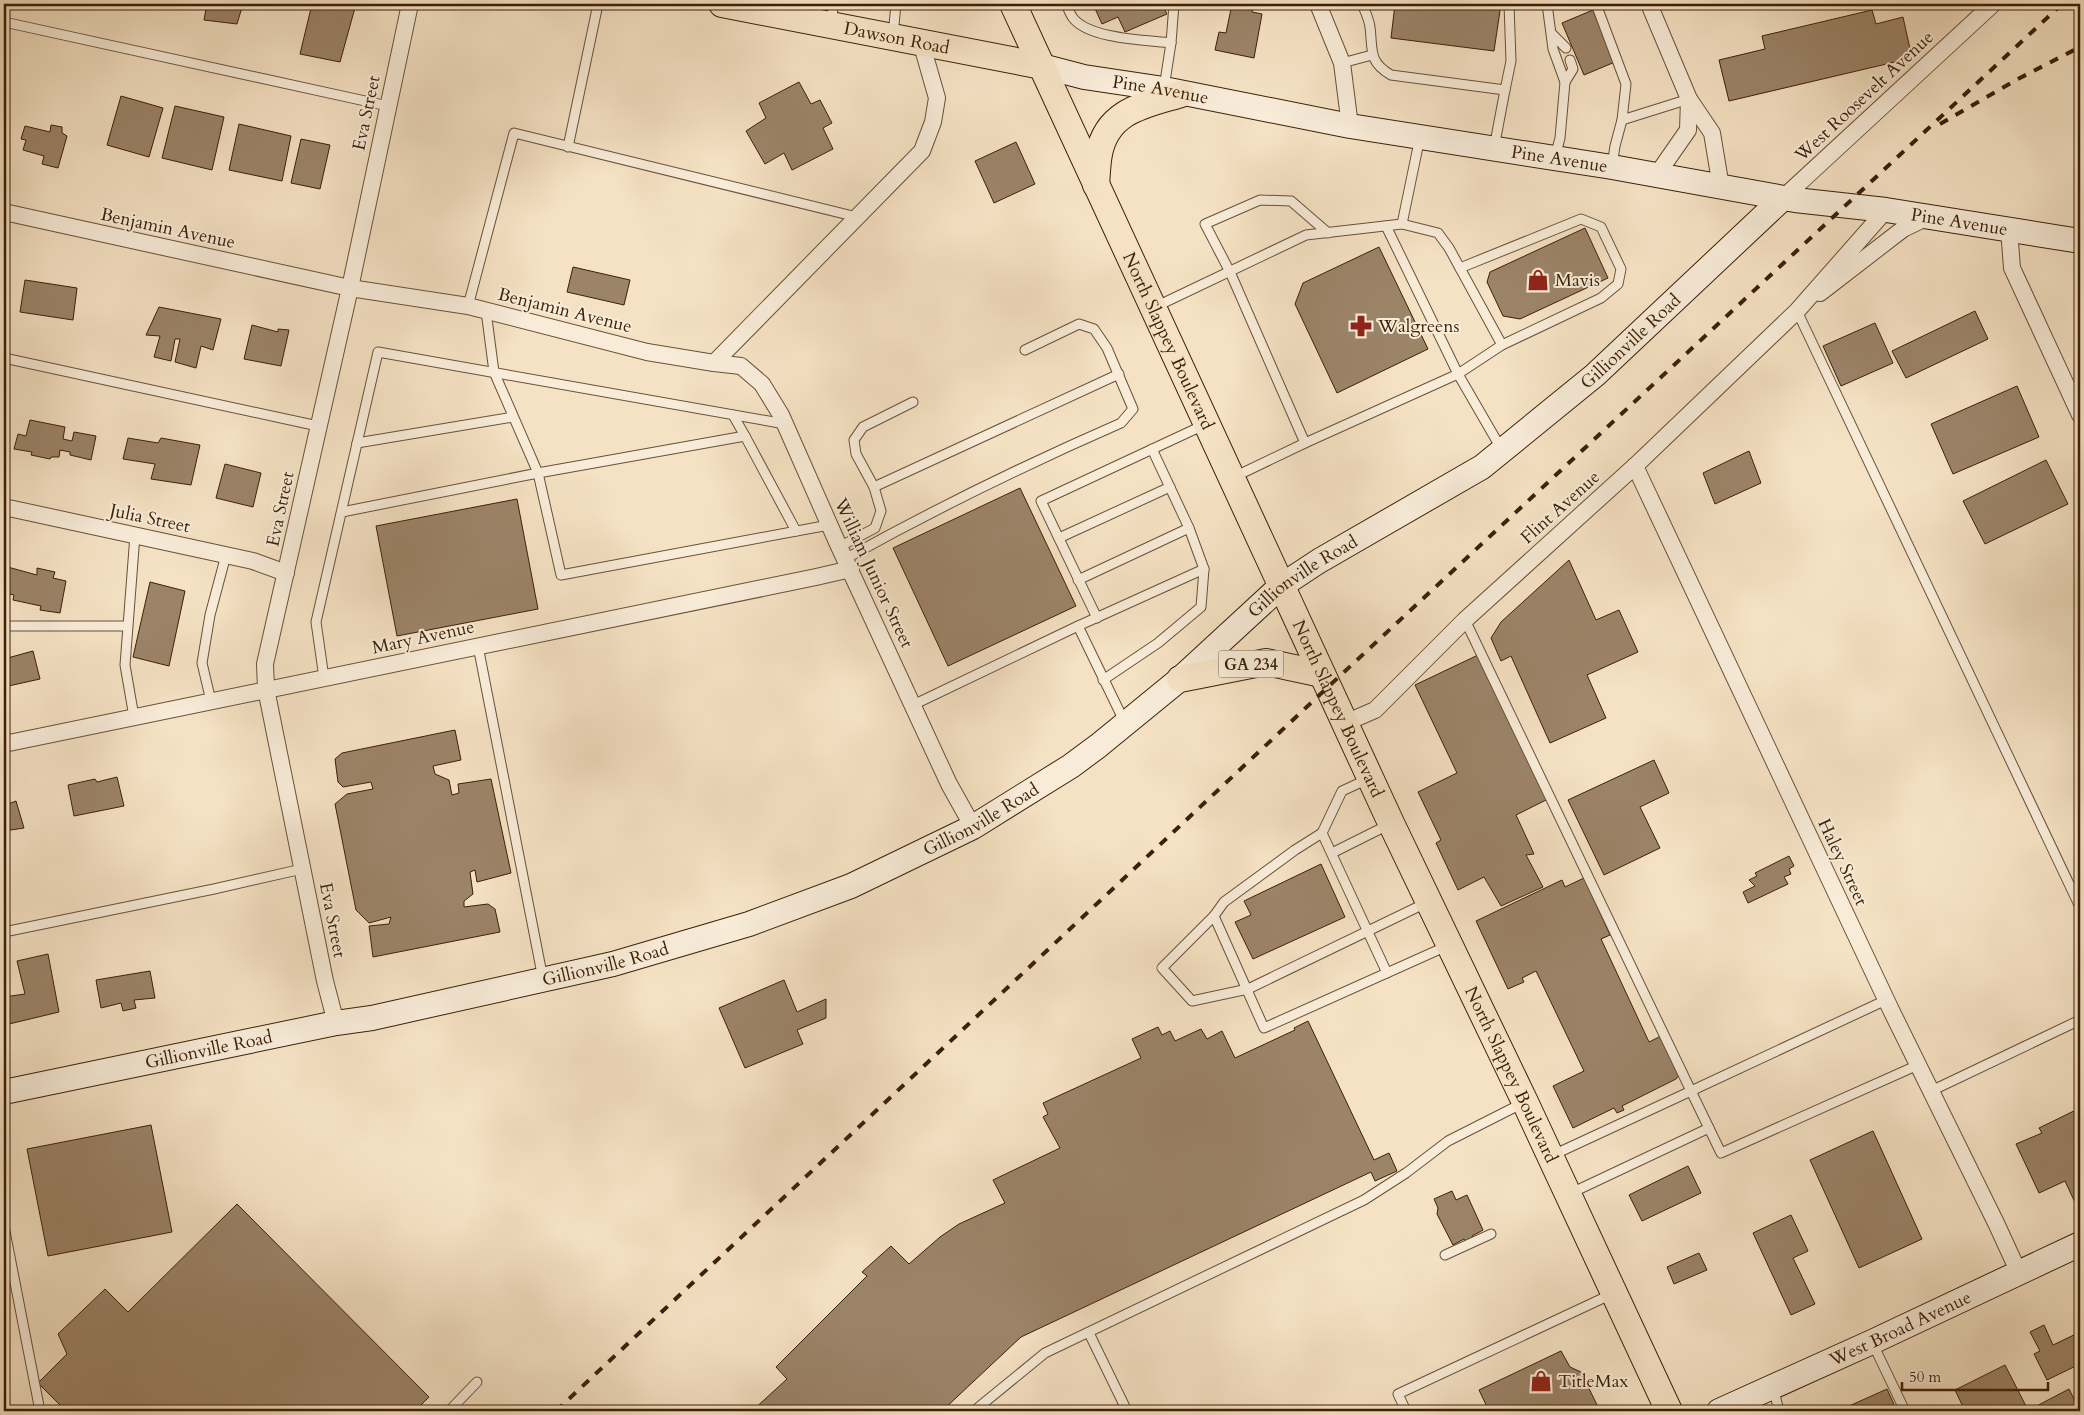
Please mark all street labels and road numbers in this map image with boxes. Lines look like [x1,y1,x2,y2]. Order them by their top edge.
street label: Dawson Road [842,16,952,61]
street label: West Roosevelt Avenue [1789,25,1939,168]
street label: Pine Avenue [1111,69,1211,111]
street label: Eva Street [346,73,387,153]
street label: Pine Avenue [1509,139,1609,179]
street label: Benjamin Avenue [98,202,238,255]
street label: Pine Avenue [1909,202,2009,242]
street label: North Slappey Boulevard [1116,248,1220,434]
street label: Benjamin Avenue [495,282,634,339]
street label: Gillionville Road [1575,288,1687,395]
street label: Flint Avenue [1515,465,1605,550]
street label: Eva Street [260,469,301,549]
street label: William Junior Street [827,493,919,652]
street label: Julia Street [104,497,193,539]
street label: Gillionville Road [1242,529,1363,624]
street label: Mary Avenue [370,614,477,661]
street label: North Slappey Boulevard [1286,616,1390,802]
road number: GA 234 [1218,651,1284,678]
street label: Gillionville Road [919,777,1044,862]
street label: Haley Street [1812,815,1874,910]
street label: Eva Street [313,880,352,960]
street label: Gillionville Road [540,936,672,992]
street label: North Slappey Boulevard [1458,982,1564,1168]
street label: Gillionville Road [143,1024,275,1075]
street label: West Broad Avenue [1824,1285,1975,1373]

